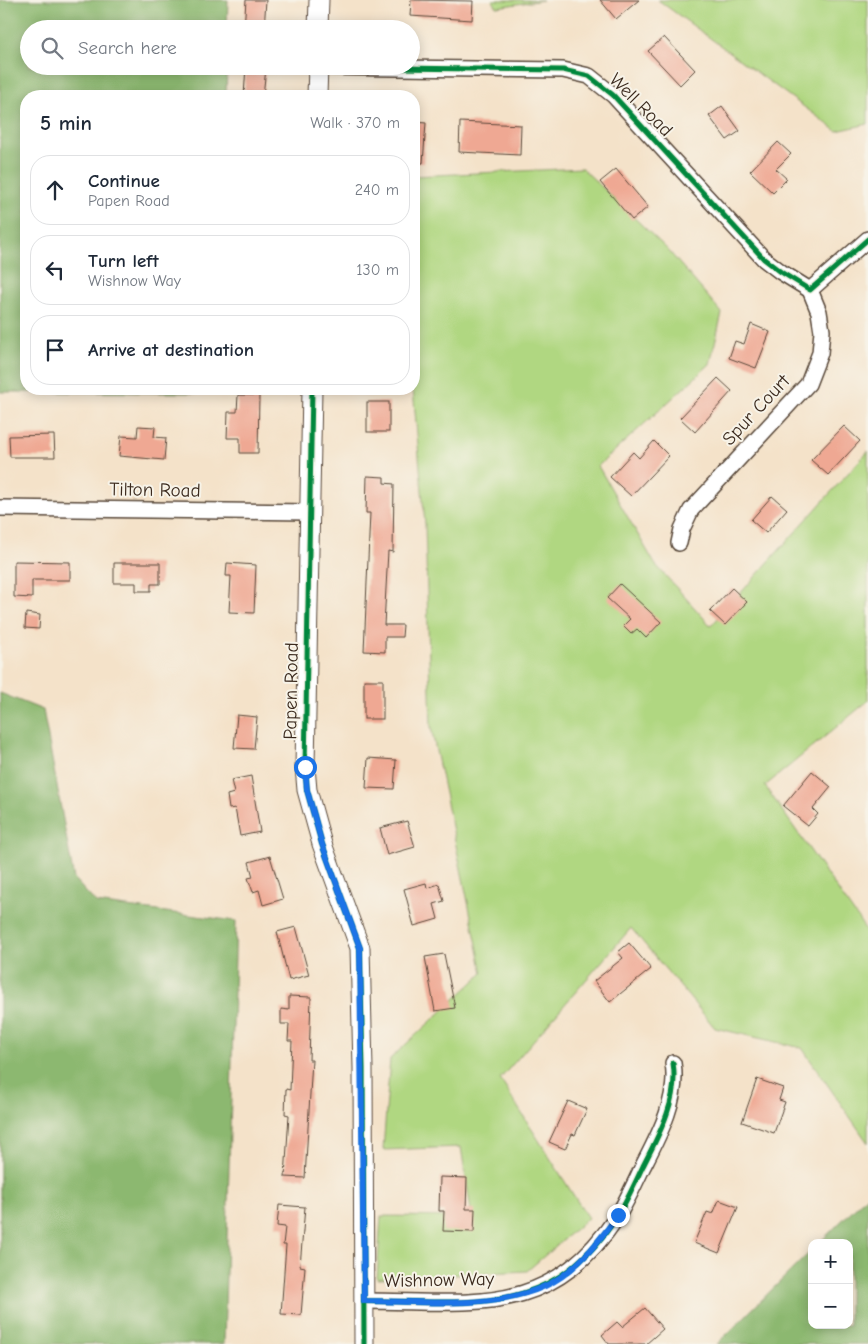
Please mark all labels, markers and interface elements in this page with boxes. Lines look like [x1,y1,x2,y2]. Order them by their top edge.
search box [20,20,420,75]
icon: search [38,34,66,62]
text: Search here [78,37,177,59]
street label: Well Road [605,69,677,141]
text: 5 min [40,111,92,135]
text: Walk · 370 m [310,114,400,132]
text: Continue [88,170,160,192]
icon: ahead [41,176,69,204]
text: 240 m [355,181,399,199]
text: Papen Road [88,192,170,210]
text: Turn left [88,250,159,272]
icon: left [41,256,69,284]
text: 130 m [356,261,399,279]
text: Wishnow Way [88,272,181,290]
icon: arrive [41,336,69,364]
text: Arrive at destination [88,339,254,361]
street label: Spur Court [718,370,795,450]
street label: Tilton Road [109,478,201,502]
street label: Papen Road [279,642,303,740]
route start [294,756,317,779]
route end [607,1204,630,1227]
map controls [808,1239,853,1329]
button: + [808,1239,853,1284]
street label: Wishnow Way [384,1268,495,1292]
button: − [808,1284,853,1329]

